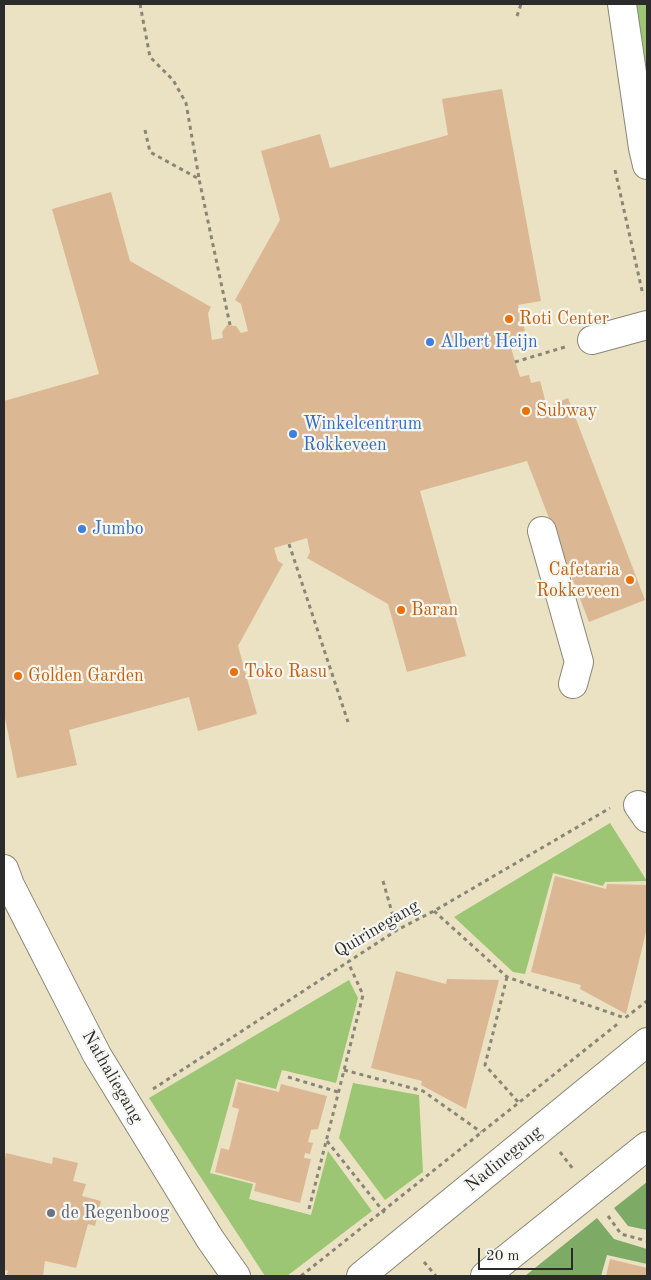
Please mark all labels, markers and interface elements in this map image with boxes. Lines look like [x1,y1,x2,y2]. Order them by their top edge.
place label: Roti Center [519,308,609,330]
marker: Roti Center [503,313,515,325]
place label: Albert Heijn [440,331,538,353]
marker: Albert Heijn [424,336,436,348]
place label: Subway [536,400,597,422]
marker: Subway [520,405,532,417]
place label: Winkelcentrum Rokkeveen [303,413,422,456]
marker: Winkelcentrum Rokkeveen [287,428,299,440]
place label: Jumbo [92,518,144,540]
marker: Jumbo [76,523,88,535]
place label: Cafetaria Rokkeveen [536,559,620,602]
marker: Cafetaria Rokkeveen [624,574,636,586]
place label: Baran [411,599,458,621]
marker: Baran [395,604,407,616]
place label: Toko Rasu [244,661,327,683]
place label: Golden Garden [28,665,144,687]
marker: Toko Rasu [228,666,240,678]
marker: Golden Garden [12,670,24,682]
street label: Quirinegang [331,895,423,963]
street label: Nathaliegang [77,1027,147,1127]
street label: Nadinegang [461,1121,547,1197]
place label: de Regenboog [61,1202,169,1224]
marker: de Regenboog [45,1207,57,1219]
scale bar [481,1238,576,1270]
text: 20 m [486,1249,520,1264]

